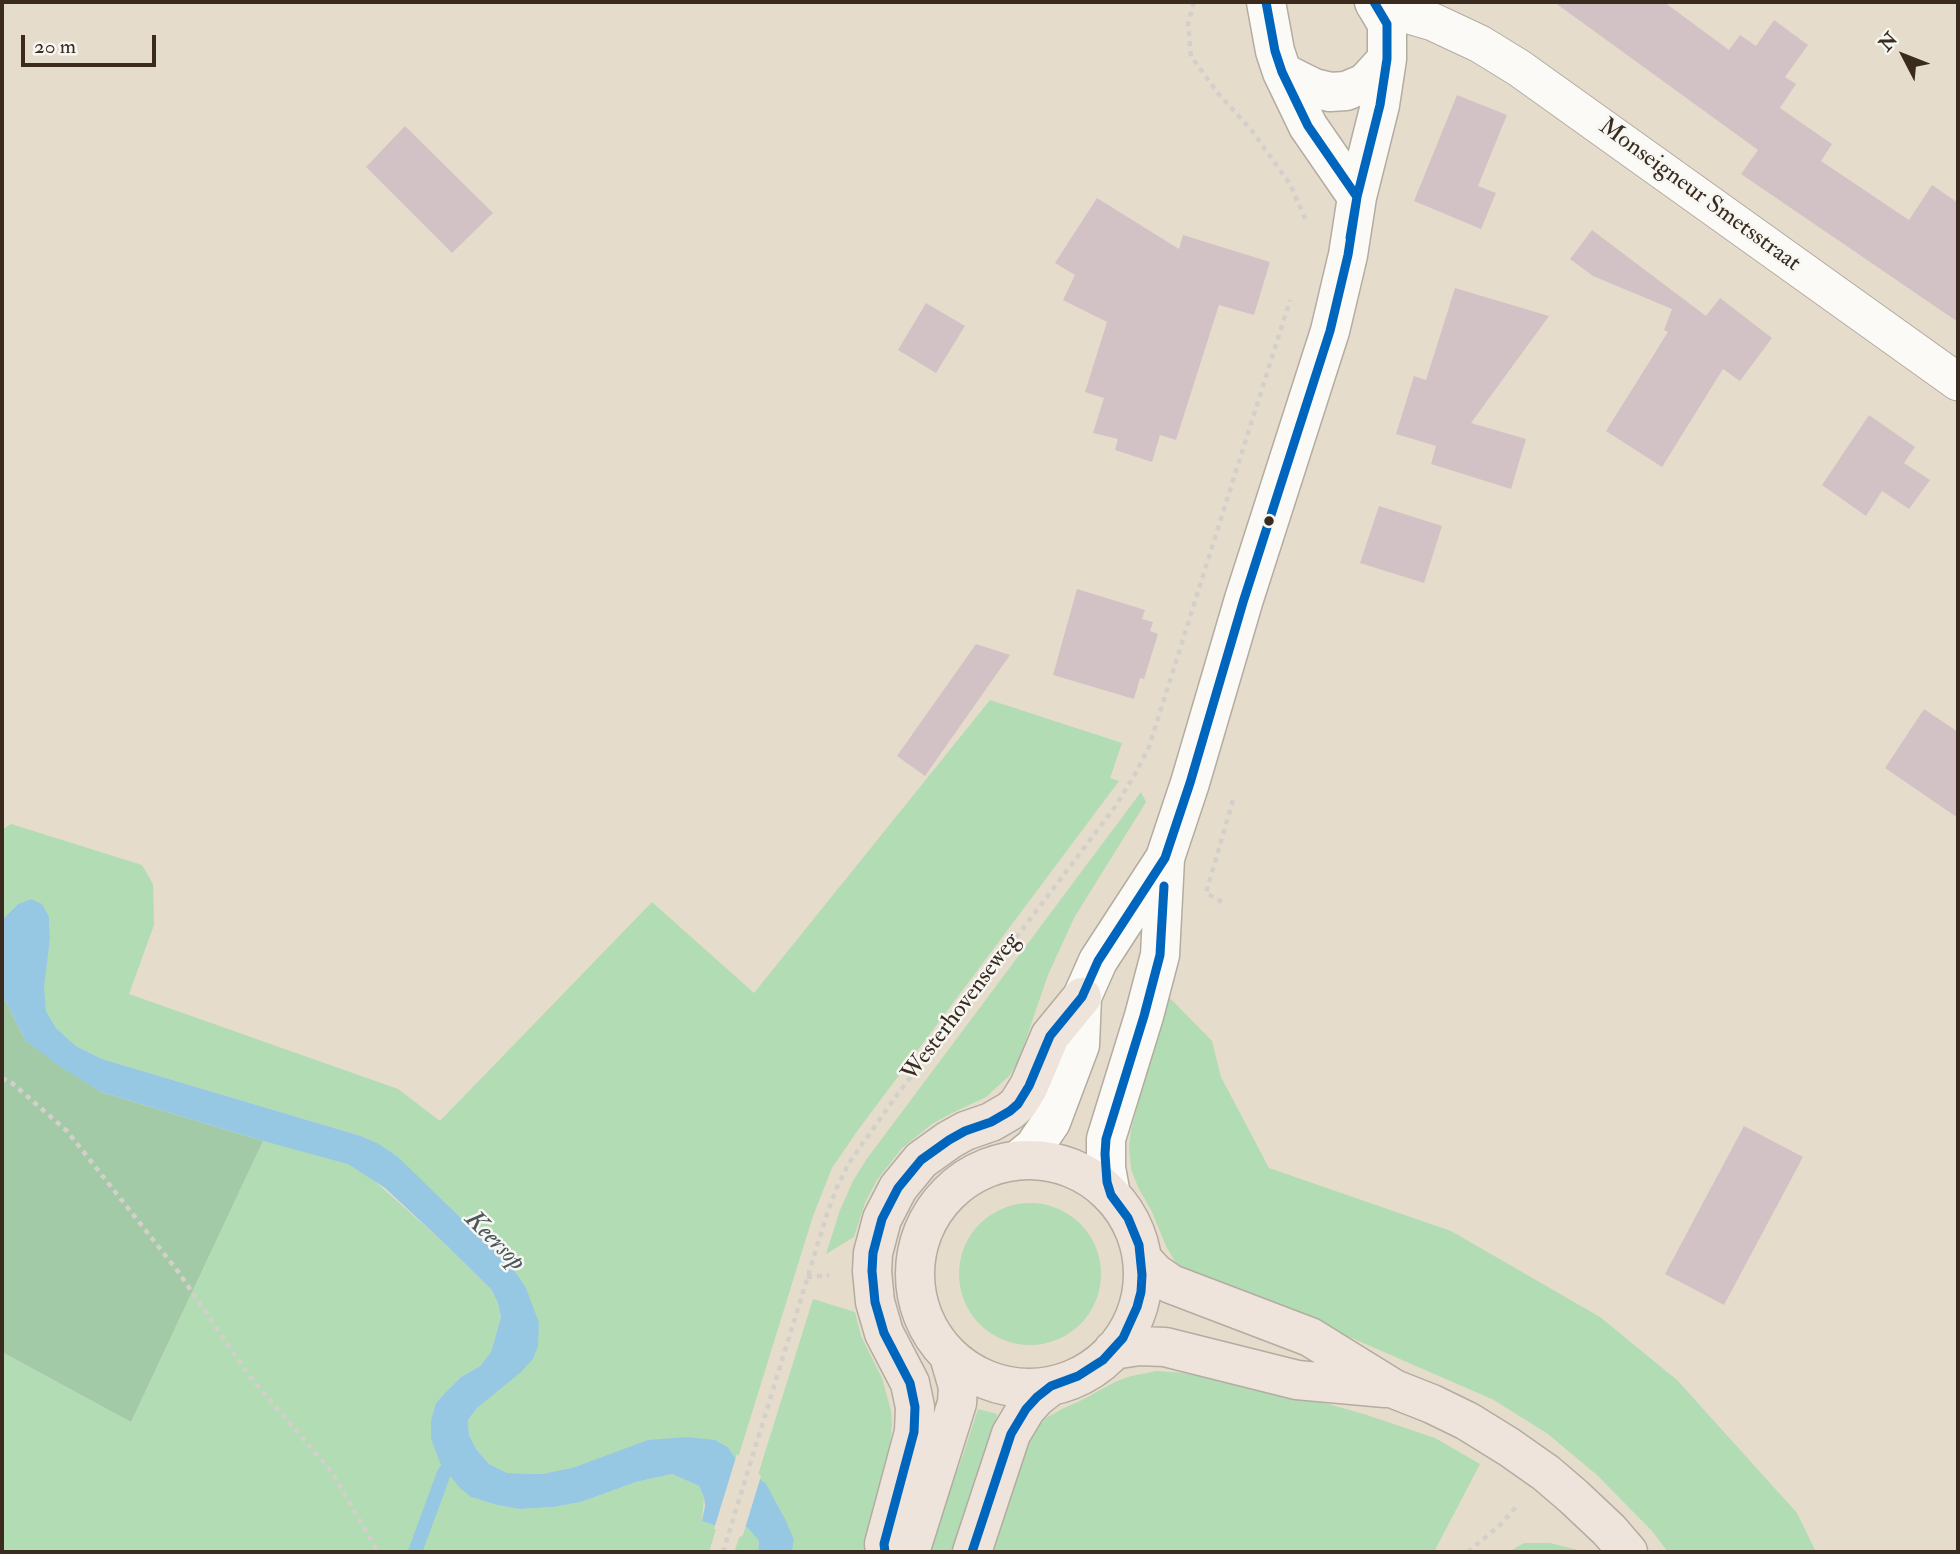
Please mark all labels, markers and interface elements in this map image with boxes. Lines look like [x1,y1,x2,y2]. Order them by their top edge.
scale bar [24,21,159,65]
north arrow [1869,21,1939,91]
text: N [1874,28,1903,56]
text: 20 m [34,33,76,60]
street label: Monseigneur Smetsstraat [1593,113,1805,279]
unlabelled marker [1262,514,1276,528]
street label: Westerhovenseweg [897,928,1027,1088]
water label: Keersop [457,1205,531,1279]

